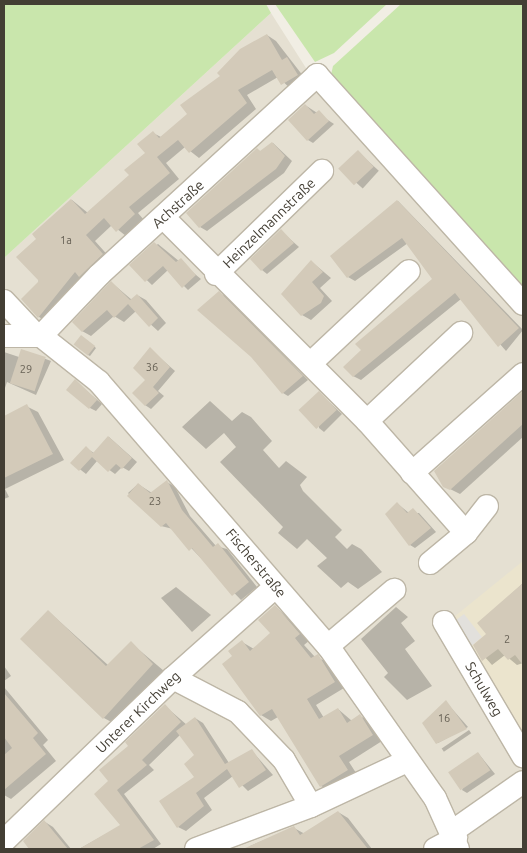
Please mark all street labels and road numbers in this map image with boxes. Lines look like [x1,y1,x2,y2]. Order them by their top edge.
street label: Heinzelmannstraße [219,175,319,271]
street label: Achstraße [149,176,207,232]
street label: Fischerstraße [222,525,290,601]
street label: Schulweg [462,659,506,719]
street label: Unterer Kirchweg [92,667,184,757]

